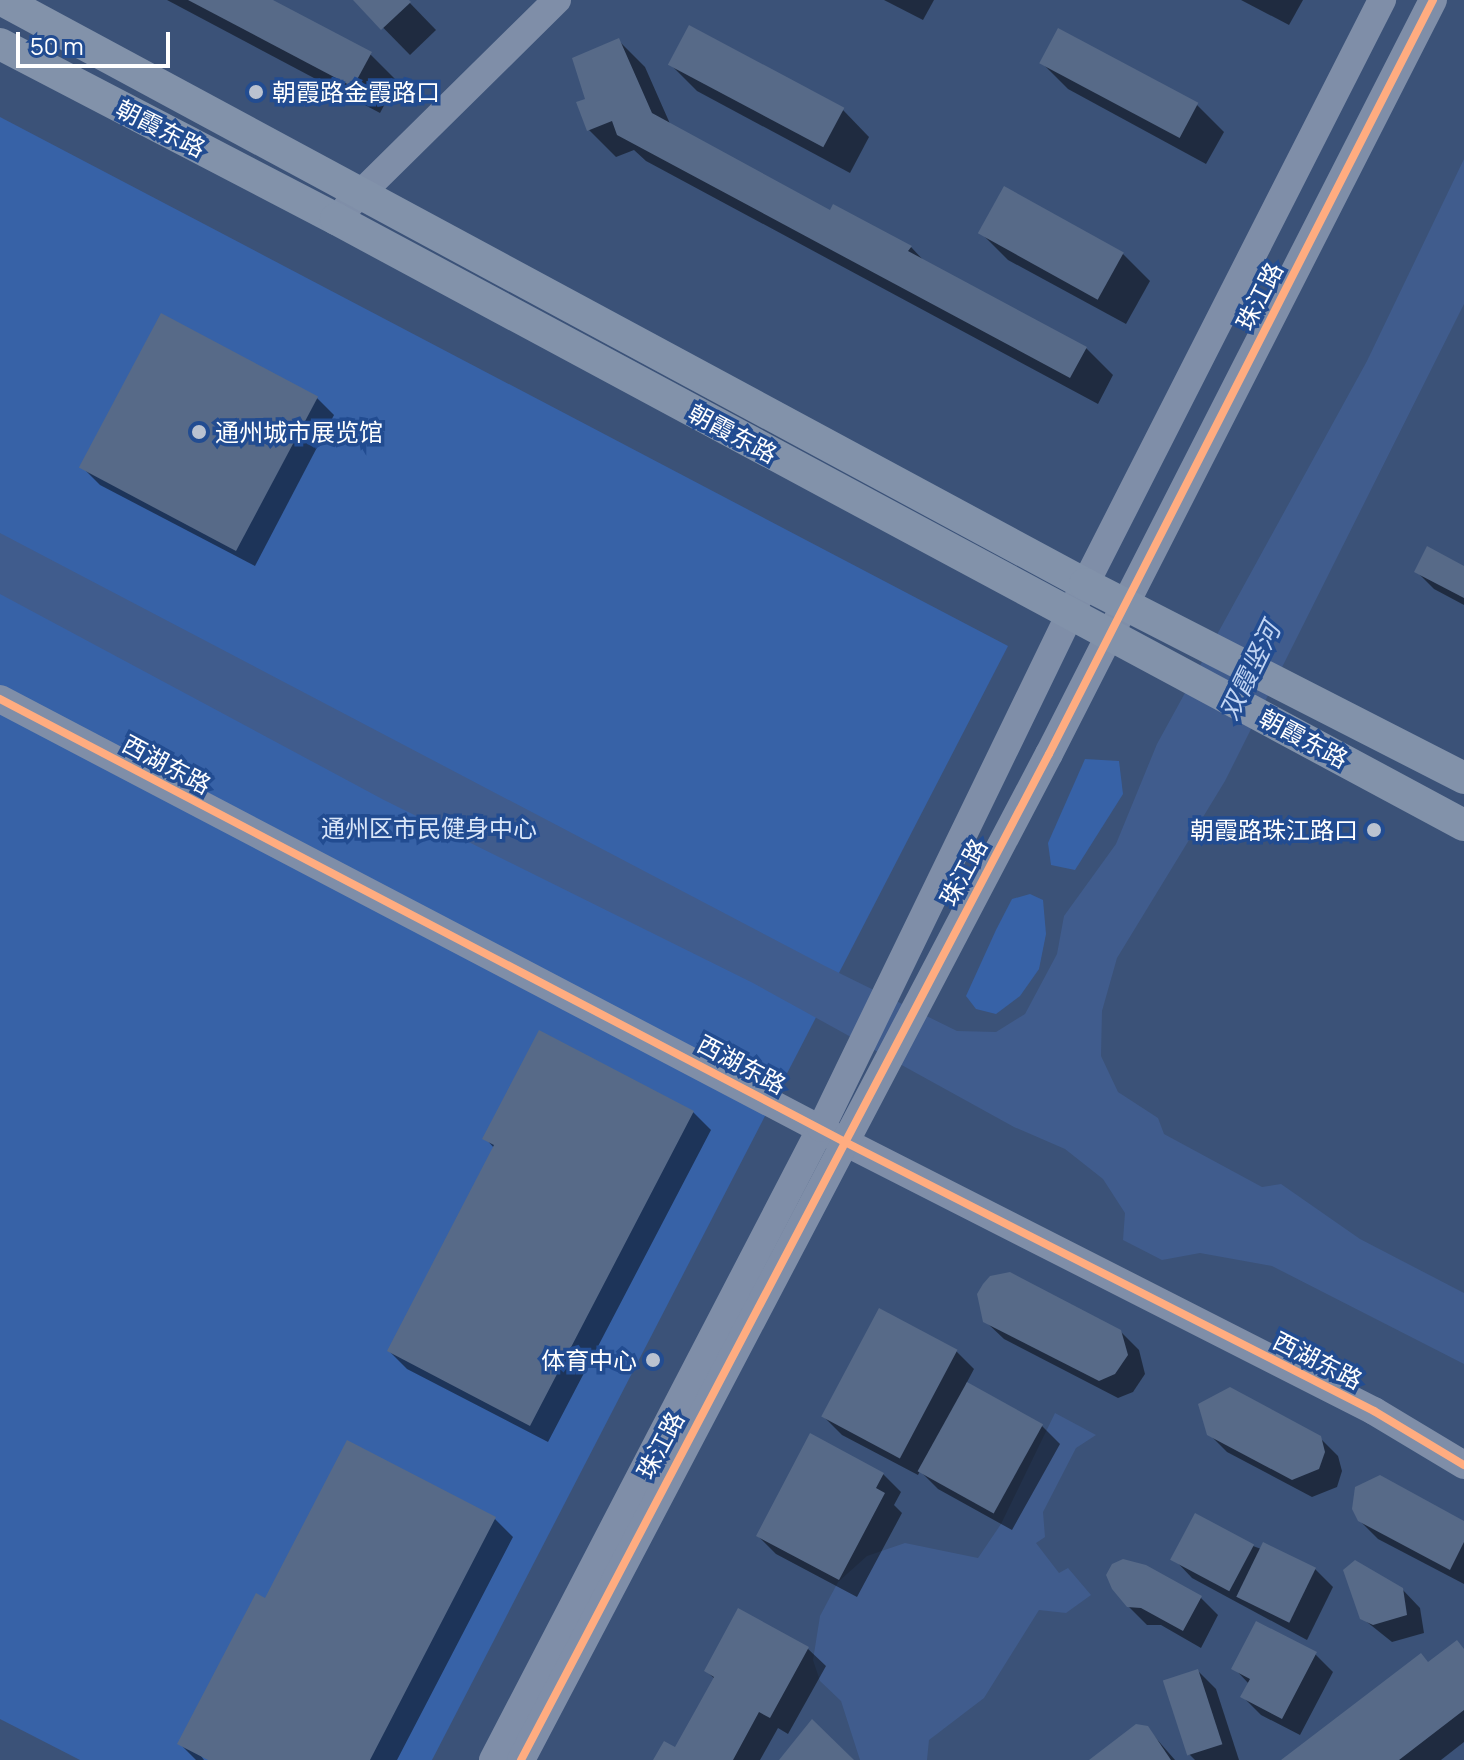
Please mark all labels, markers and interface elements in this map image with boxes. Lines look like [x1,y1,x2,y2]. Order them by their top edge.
scale bar [20,16,174,66]
text: 50 m [30,29,84,62]
place label: 朝霞路金霞路口 [272,78,440,106]
marker: 朝霞路金霞路口 [247,83,265,101]
street label: 朝霞东路 [112,93,210,163]
street label: 珠江路 [1230,257,1288,335]
street label: 朝霞东路 [684,398,782,468]
place label: 通州城市展览馆 [215,418,383,446]
marker: 通州城市展览馆 [190,423,208,441]
water label: 双霞竖河 [1213,617,1287,725]
street label: 朝霞东路 [1255,703,1353,773]
street label: 西湖东路 [118,729,216,799]
park label: 通州区市民健身中心 [321,814,537,842]
place label: 朝霞路珠江路口 [1190,816,1358,844]
marker: 朝霞路珠江路口 [1365,821,1383,839]
street label: 珠江路 [933,833,993,911]
street label: 西湖东路 [693,1029,791,1099]
street label: 西湖东路 [1269,1325,1367,1395]
place label: 体育中心 [541,1346,637,1374]
marker: 体育中心 [644,1351,662,1369]
street label: 珠江路 [630,1406,690,1484]

